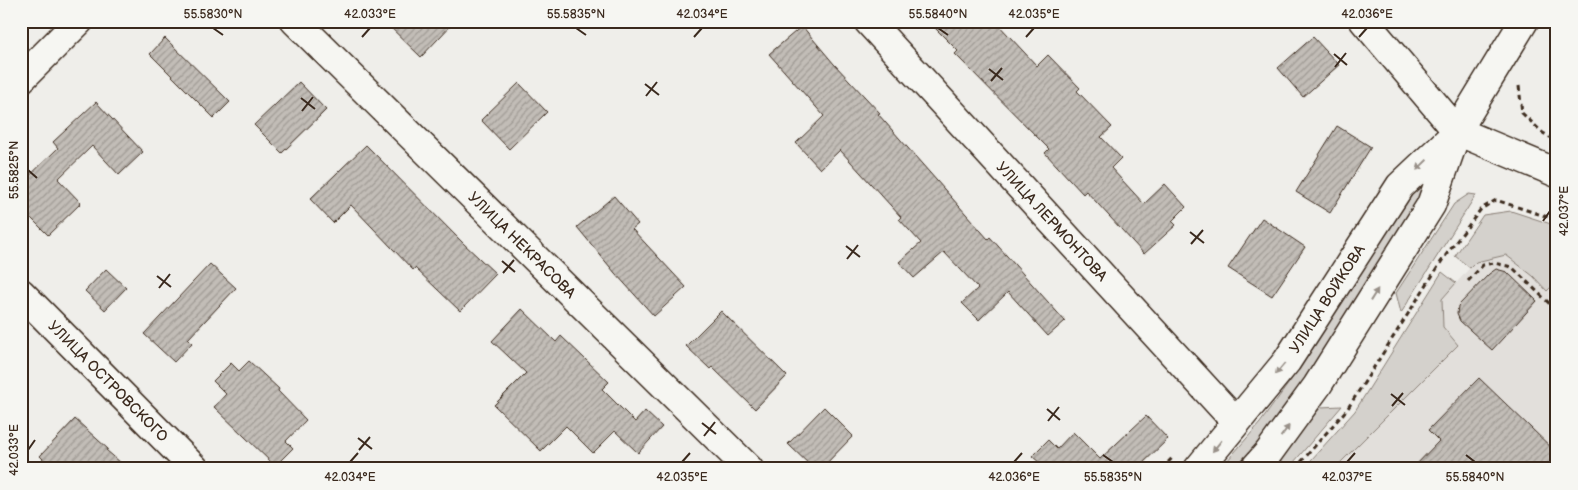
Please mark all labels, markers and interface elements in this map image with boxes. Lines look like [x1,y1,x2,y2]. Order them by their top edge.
text: 55.5830°N [184,7,242,22]
text: 42.033°E [344,7,396,22]
text: 55.5835°N [547,7,605,22]
text: 42.034°E [676,7,728,22]
text: 55.5840°N [909,7,967,22]
text: 42.035°E [1008,7,1060,22]
text: 42.036°E [1341,7,1393,22]
text: 55.5825°N [7,141,22,199]
street label: УЛИЦА ЛЕРМОНТОВА [992,158,1112,286]
one-way arrow [1416,159,1428,171]
text: 42.037°E [1557,186,1572,236]
street label: УЛИЦА НЕКРАСОВА [464,188,581,303]
street label: УЛИЦА ВОЙКОВА [1285,240,1370,357]
one-way arrow [1370,289,1379,302]
street label: УЛИЦА ОСТРОВСКОГО [44,316,172,446]
one-way arrow [1274,363,1285,376]
text: 42.033°E [7,424,22,476]
one-way arrow [1280,424,1290,438]
one-way arrow [1211,439,1223,451]
text: 42.034°E [324,470,376,485]
text: 42.035°E [656,470,708,485]
text: 42.036°E [988,470,1040,485]
text: 55.5835°N [1084,470,1142,485]
text: 42.037°E [1322,470,1372,485]
text: 55.5840°N [1446,470,1504,485]

